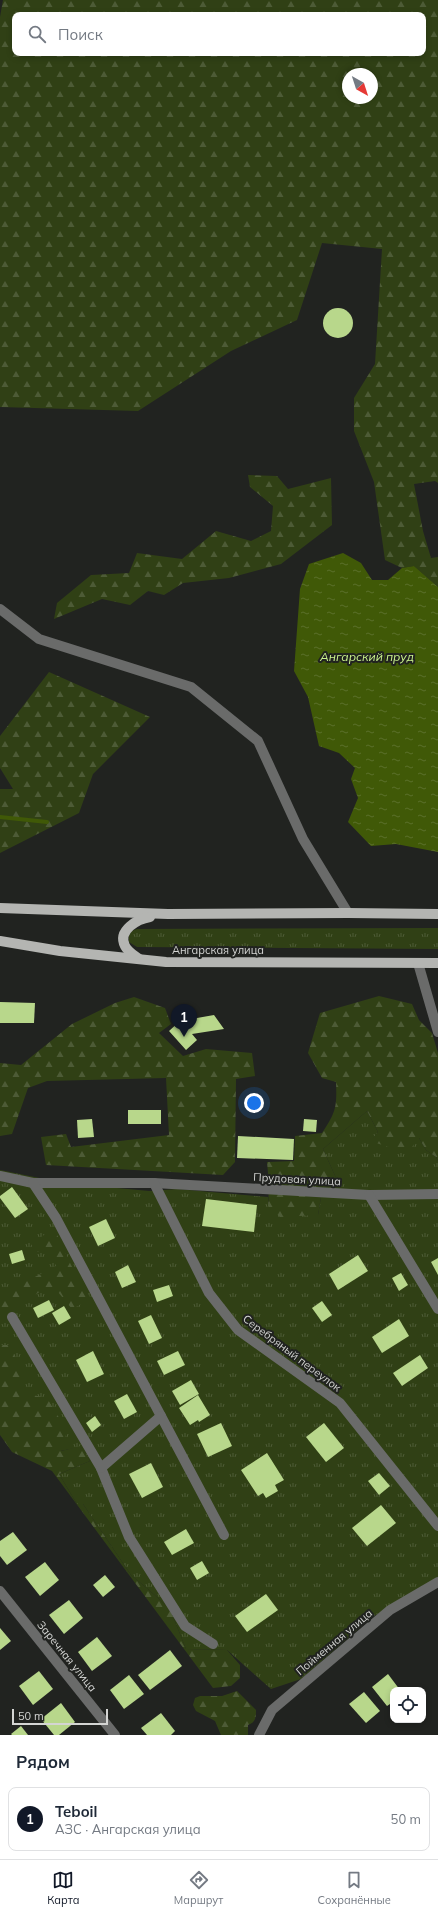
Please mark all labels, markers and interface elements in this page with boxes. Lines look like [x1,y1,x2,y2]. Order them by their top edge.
search box [12,12,426,56]
icon: search [26,23,48,45]
text: Поиск [58,25,103,44]
north arrow [342,68,378,104]
water label: Ангарский пруд [319,649,414,664]
street label: Ангарская улица [172,943,264,957]
pin: 1 [171,1004,197,1037]
your location [244,1093,264,1113]
street label: Прудовая улица [253,1170,341,1188]
street label: Серебряный переулок [240,1311,344,1395]
street label: Пойменная улица [293,1606,375,1678]
street label: Заречная улица [34,1618,100,1694]
map controls [390,1687,426,1723]
button: locate [390,1687,426,1723]
scale bar [12,1707,108,1726]
text: 50 m [18,1709,44,1723]
text: Рядом [16,1751,70,1772]
text: Teboil [55,1802,97,1821]
text: 1 [26,1811,34,1827]
text: 50 m [391,1811,421,1827]
text: АЗС · Ангарская улица [55,1821,201,1837]
tab: Карта [47,1869,80,1907]
tab: Маршрут [174,1869,223,1907]
tab: Сохранённые [318,1869,391,1907]

